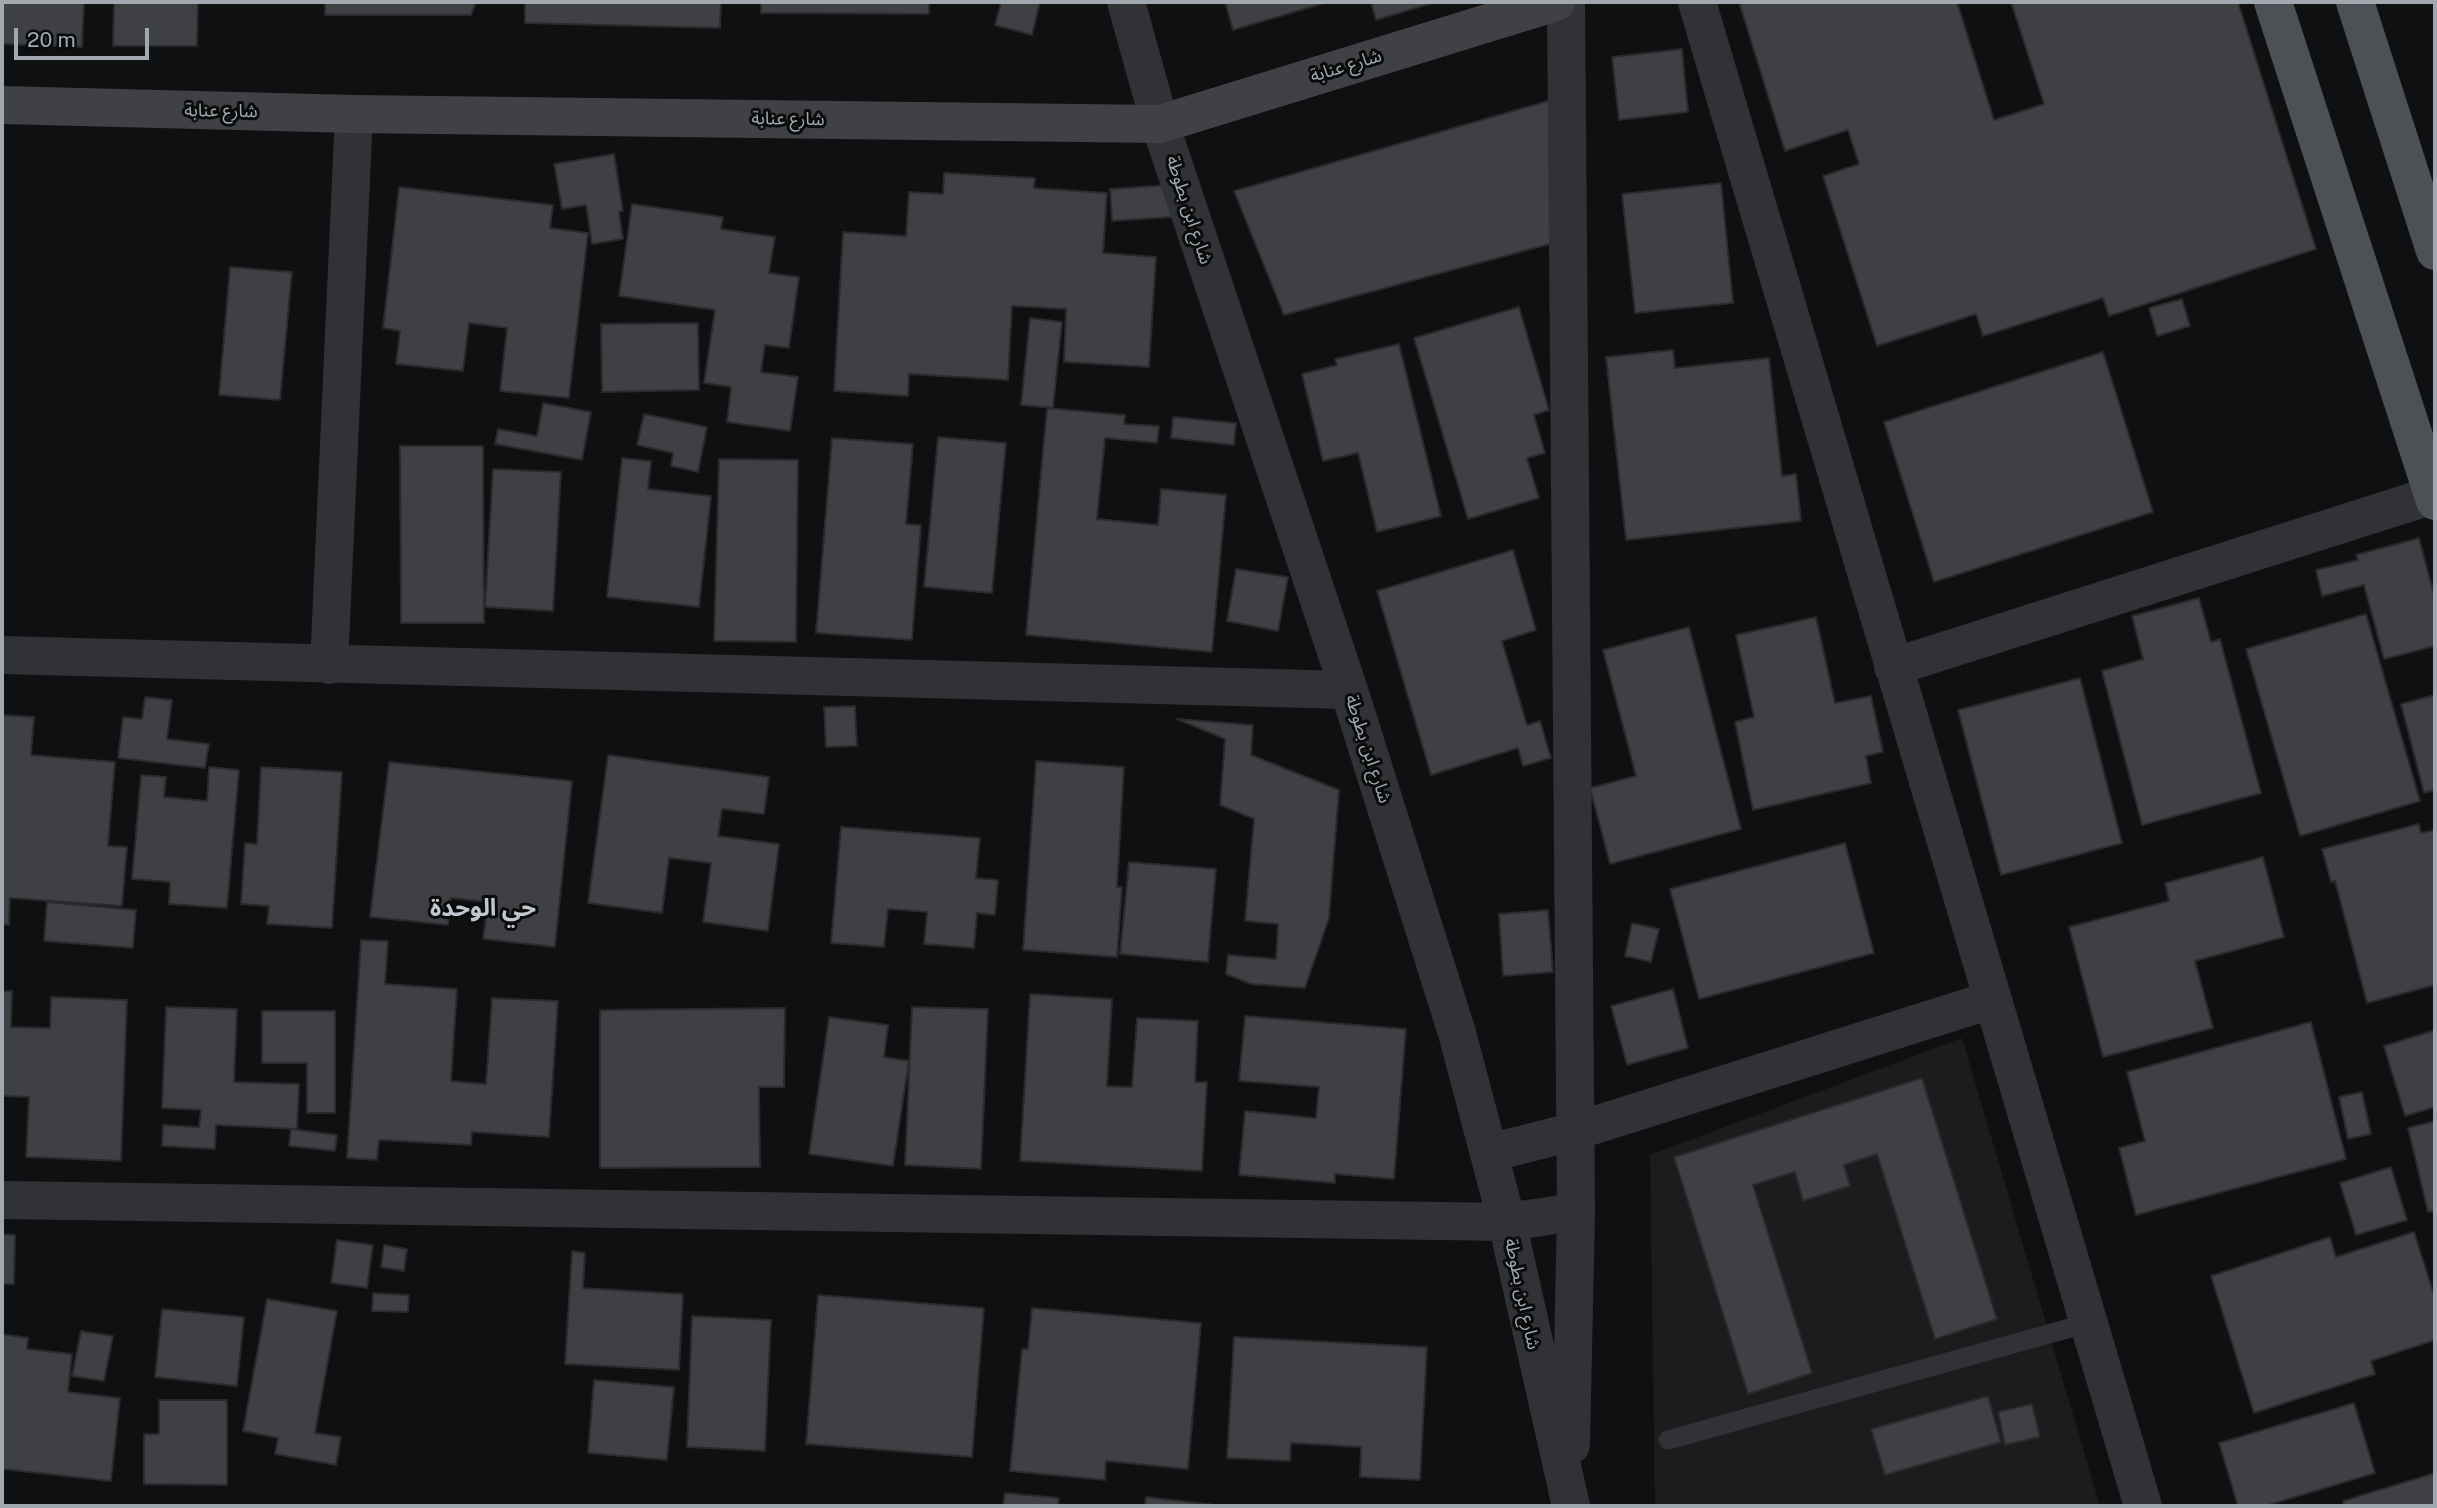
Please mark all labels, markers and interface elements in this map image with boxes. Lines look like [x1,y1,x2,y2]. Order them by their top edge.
scale bar [18,14,152,58]
text: 20 m [27,27,76,52]
street label: شارع عنابة [1308,45,1384,87]
street label: شارع عنابة [184,100,258,122]
street label: شارع عنابة [751,108,825,130]
street label: شارع ابن بطوطة [1161,153,1217,267]
street label: شارع ابن بطوطة [1340,692,1396,806]
district label: حي الوحدة [430,895,536,923]
street label: شارع ابن بطوطة [1500,1236,1544,1352]

